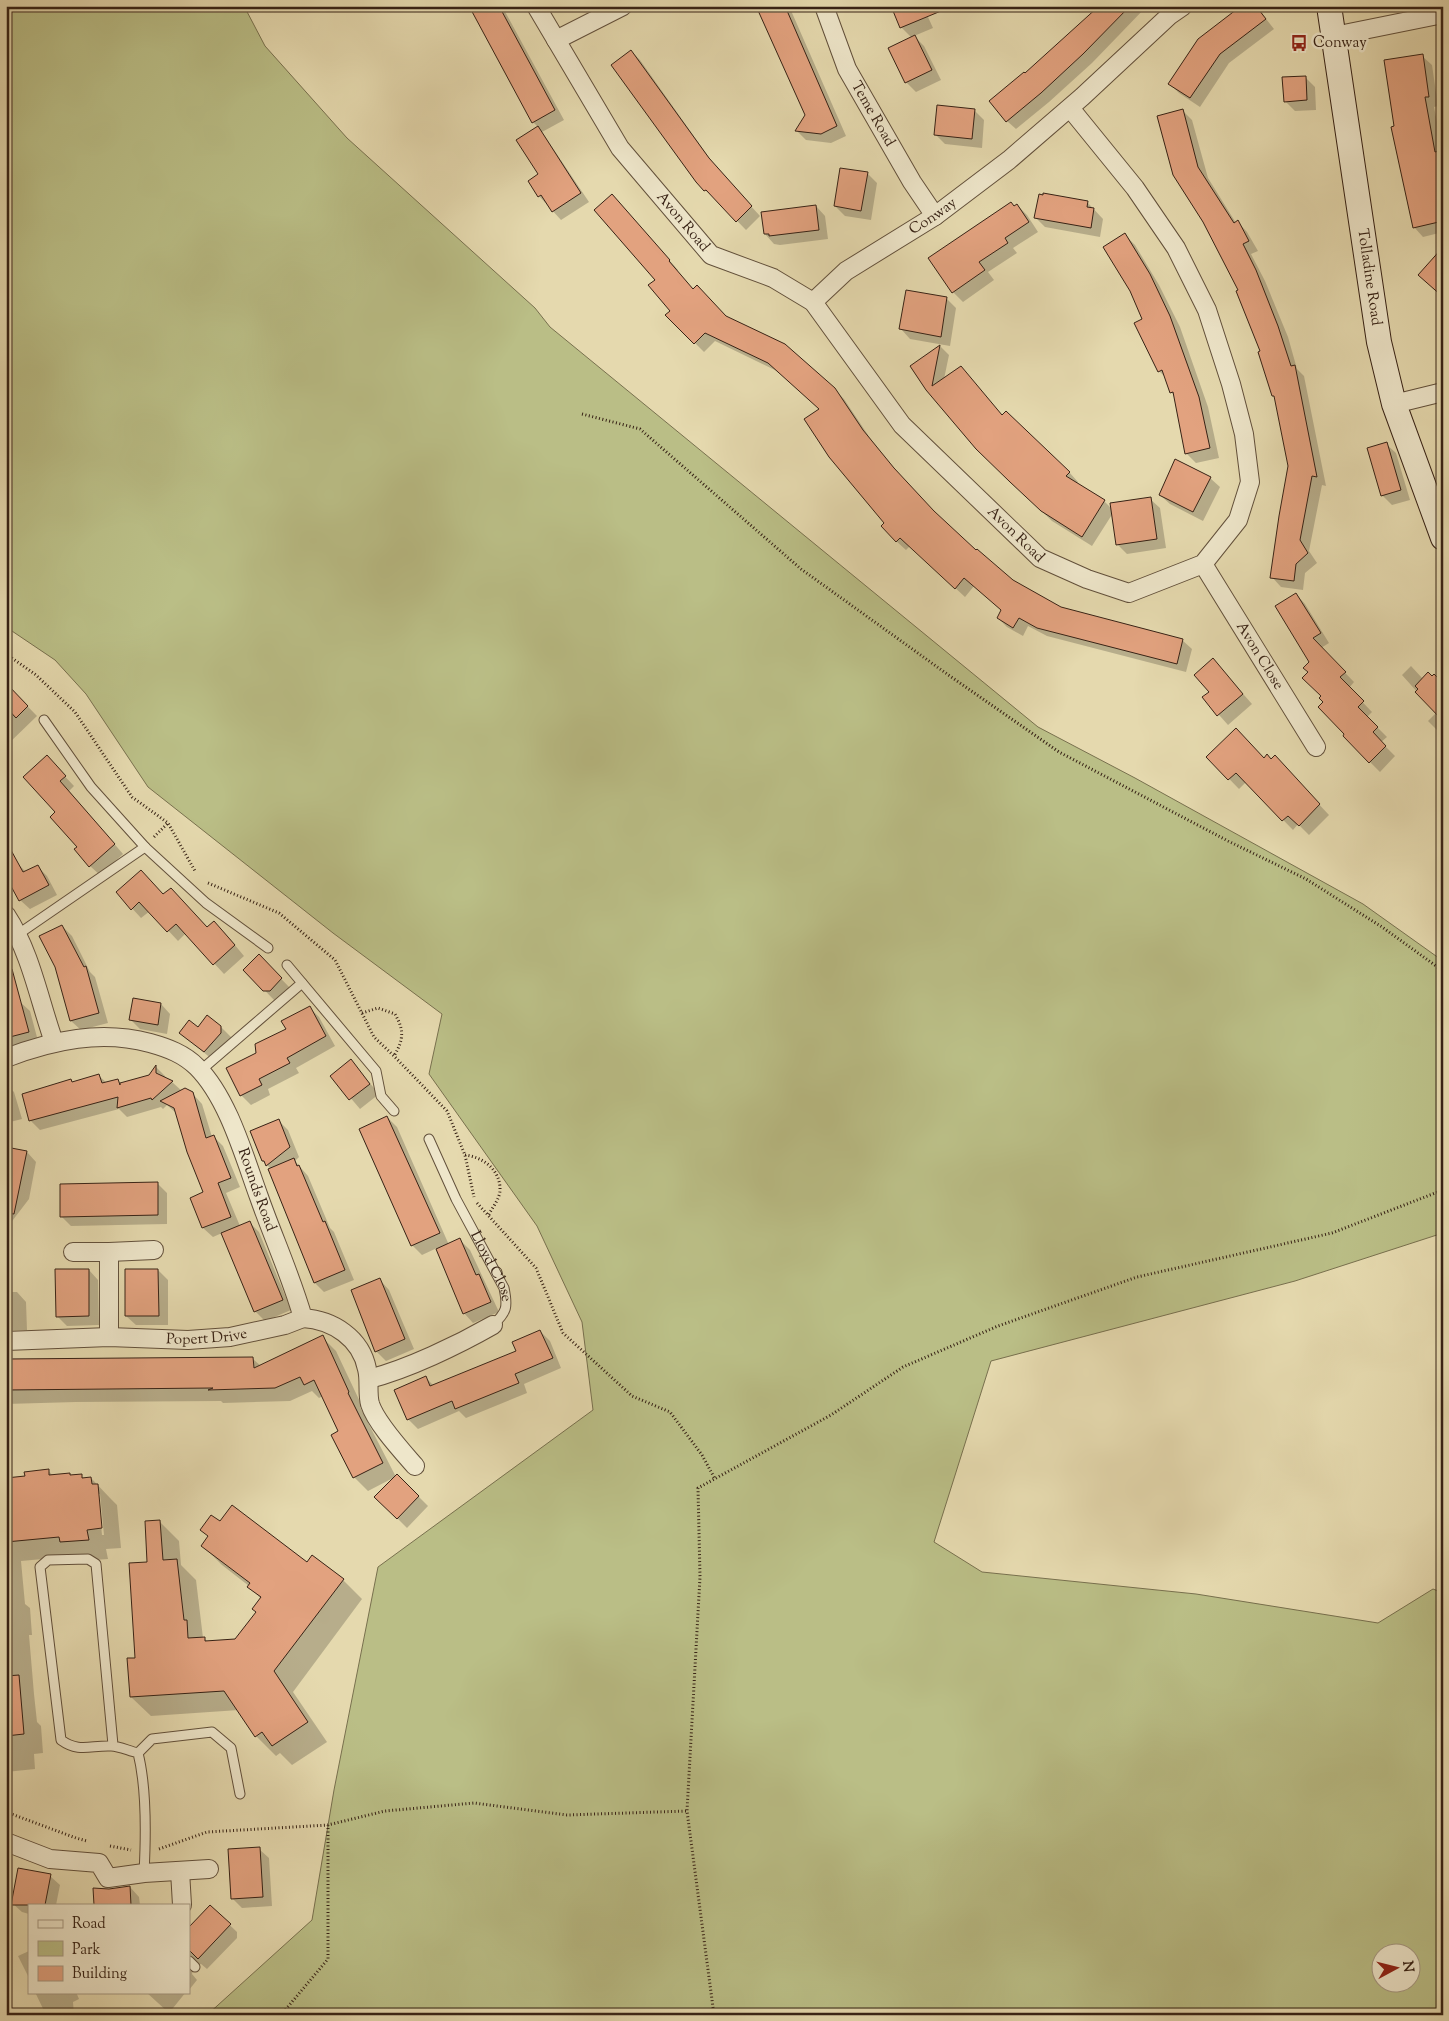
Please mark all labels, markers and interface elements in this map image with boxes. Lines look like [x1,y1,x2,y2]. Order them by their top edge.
bus stop icon: Conway [1289,33,1309,53]
place label: Conway [1313,33,1367,54]
street label: Teme Road [846,77,900,151]
street label: Avon Road [651,187,715,257]
street label: Conway [905,192,962,240]
street label: Tolladine Road [1352,227,1387,327]
street label: Avon Road [982,502,1050,568]
street label: Avon Close [1231,618,1289,694]
street label: Rounds Road [232,1145,282,1235]
street label: Lloyd Close [465,1227,517,1303]
street label: Popert Drive [166,1323,249,1351]
legend [28,1904,190,1994]
text: Road [72,1914,106,1935]
text: Park [72,1940,101,1961]
north arrow [1372,1944,1422,1994]
text: N [1396,1960,1418,1973]
text: Building [72,1964,127,1985]

